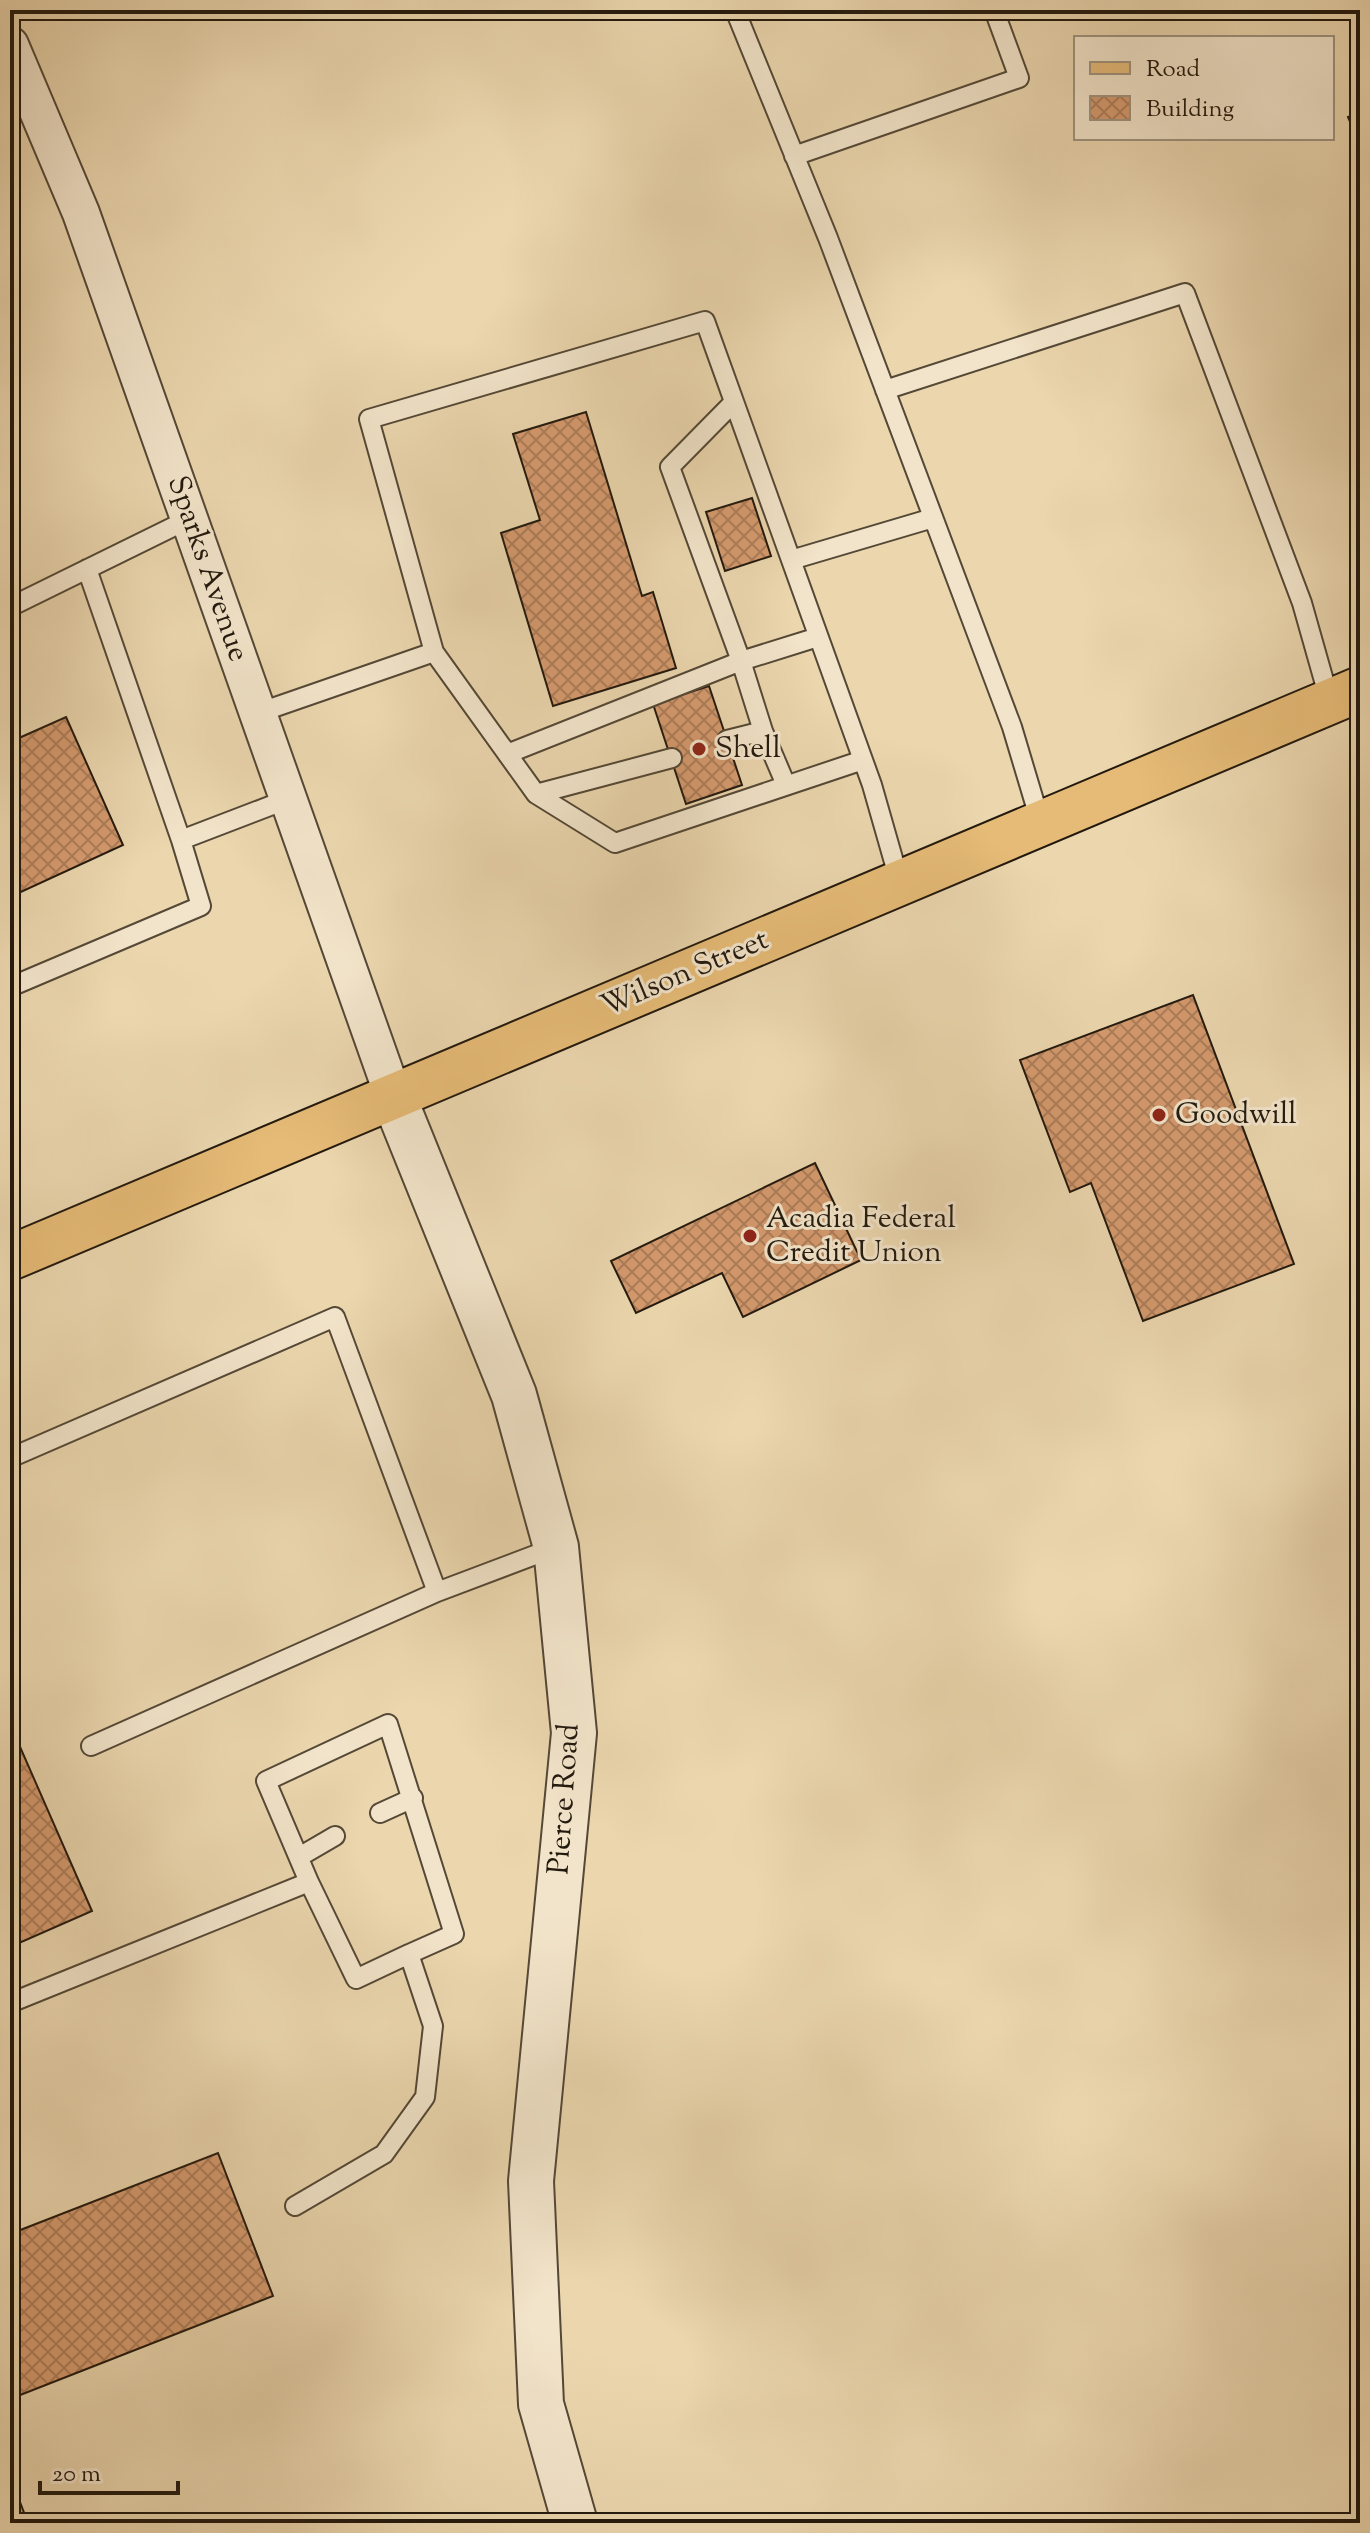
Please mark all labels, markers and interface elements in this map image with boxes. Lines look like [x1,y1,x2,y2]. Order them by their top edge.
legend [1074,36,1334,140]
text: Road [1146,53,1200,87]
text: Building [1146,93,1235,127]
street label: Sparks Avenue [155,470,259,668]
place label: Shell [715,728,781,771]
marker: Shell [690,740,708,758]
street label: Wilson Street [595,919,775,1029]
place label: Goodwill [1175,1094,1297,1137]
marker: Goodwill [1150,1106,1168,1124]
place label: Acadia Federal Credit Union [766,1198,956,1275]
marker: Acadia Federal Credit Union [741,1227,759,1245]
street label: Pierce Road [538,1722,592,1876]
scale bar [40,2445,178,2495]
text: 20 m [52,2458,101,2492]

